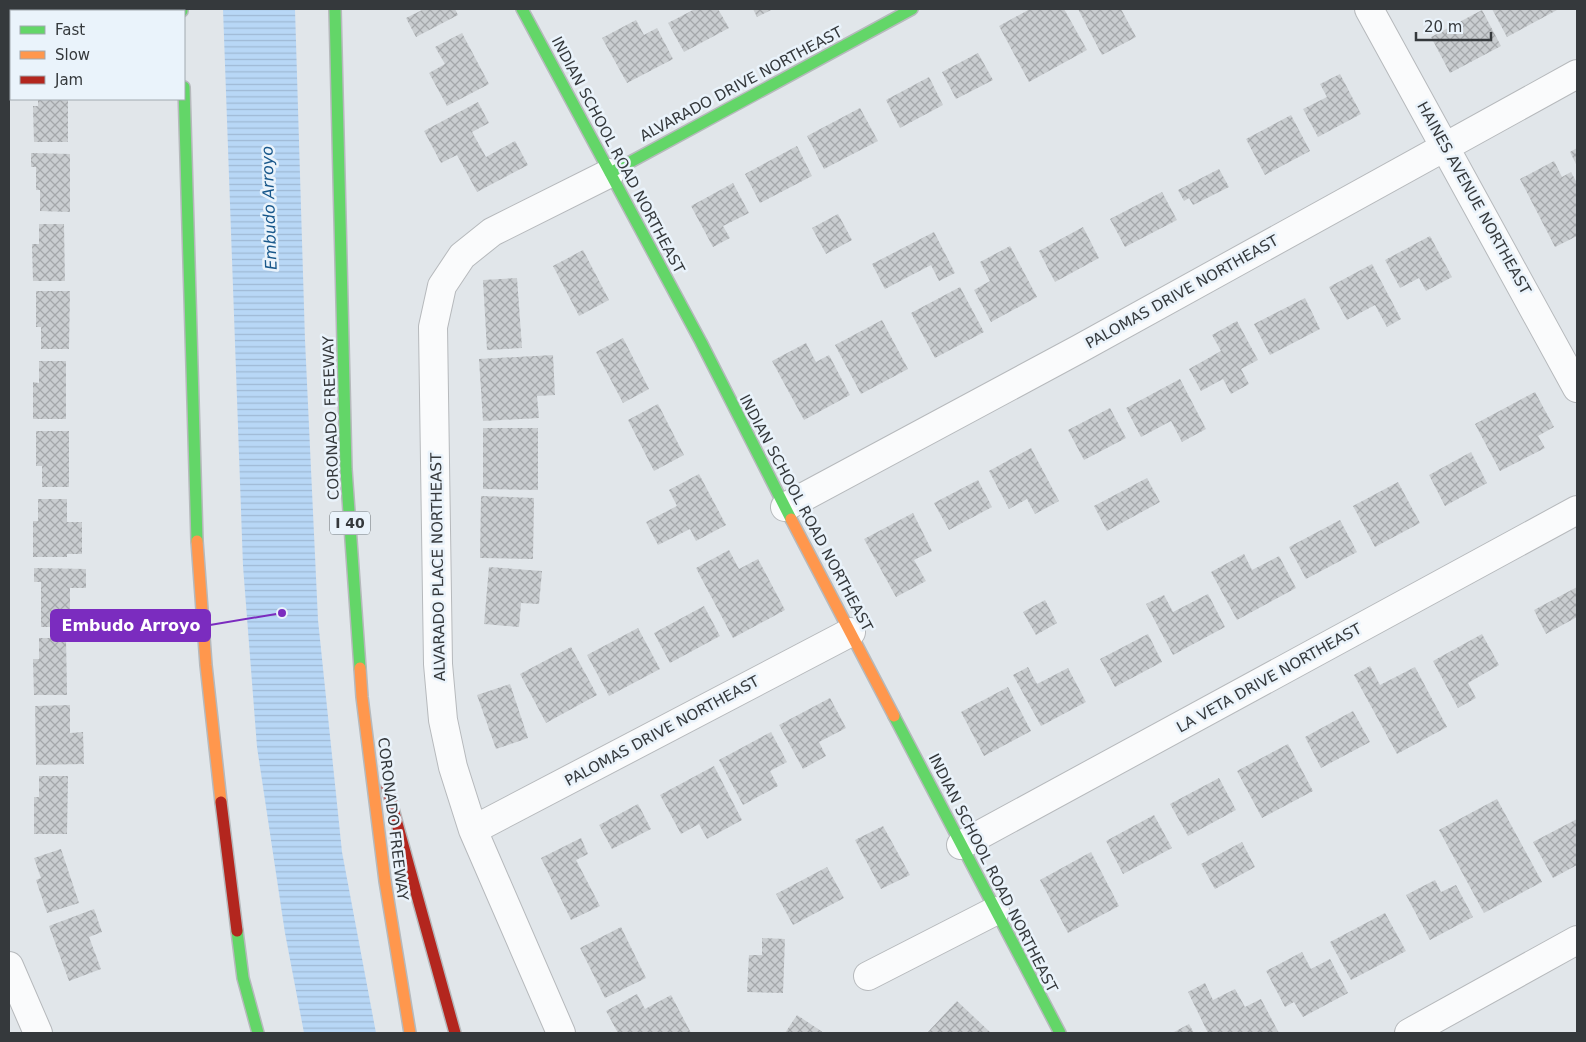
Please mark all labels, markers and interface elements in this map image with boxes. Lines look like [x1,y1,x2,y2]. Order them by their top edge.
legend [10,10,185,100]
scale bar [1416,10,1491,42]
text: 20 m [1424,18,1462,36]
text: Fast [55,21,85,39]
street label: ALVARADO DRIVE NORTHEAST [637,22,846,145]
street label: INDIAN SCHOOL ROAD NORTHEAST [548,33,689,277]
text: Slow [55,46,90,64]
text: Jam [54,71,83,89]
street label: HAINES AVENUE NORTHEAST [1413,98,1535,298]
water label: Embudo Arroyo [257,145,281,270]
street label: PALOMAS DRIVE NORTHEAST [1082,231,1282,353]
street label: CORONADO FREEWAY [319,335,343,500]
street label: INDIAN SCHOOL ROAD NORTHEAST [736,391,877,635]
street label: ALVARADO PLACE NORTHEAST [427,452,449,681]
road number: I 40 [330,512,370,534]
callout: Embudo Arroyo [51,610,210,641]
text: Embudo Arroyo [61,616,201,635]
street label: LA VETA DRIVE NORTHEAST [1173,619,1365,736]
street label: PALOMAS DRIVE NORTHEAST [562,672,763,790]
street label: CORONADO FREEWAY [374,736,412,903]
street label: INDIAN SCHOOL ROAD NORTHEAST [925,751,1062,996]

